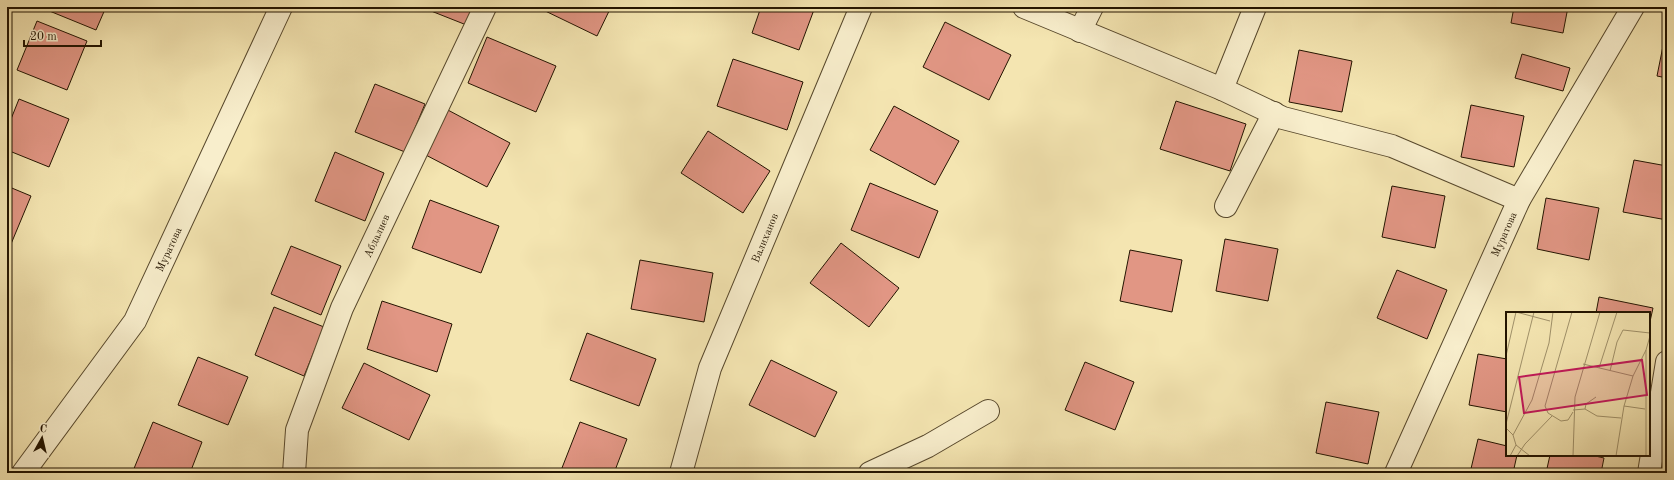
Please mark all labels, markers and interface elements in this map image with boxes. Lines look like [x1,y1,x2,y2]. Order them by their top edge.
scale bar [24,22,101,48]
text: 20 m [30,31,57,43]
street label: Муратова [1490,210,1520,259]
street label: Валиханов [751,212,781,265]
street label: Абдалиев [363,213,393,260]
street label: Муратова [155,225,185,274]
inset map [1506,312,1650,456]
north arrow [22,418,62,458]
text: С [39,424,48,436]

